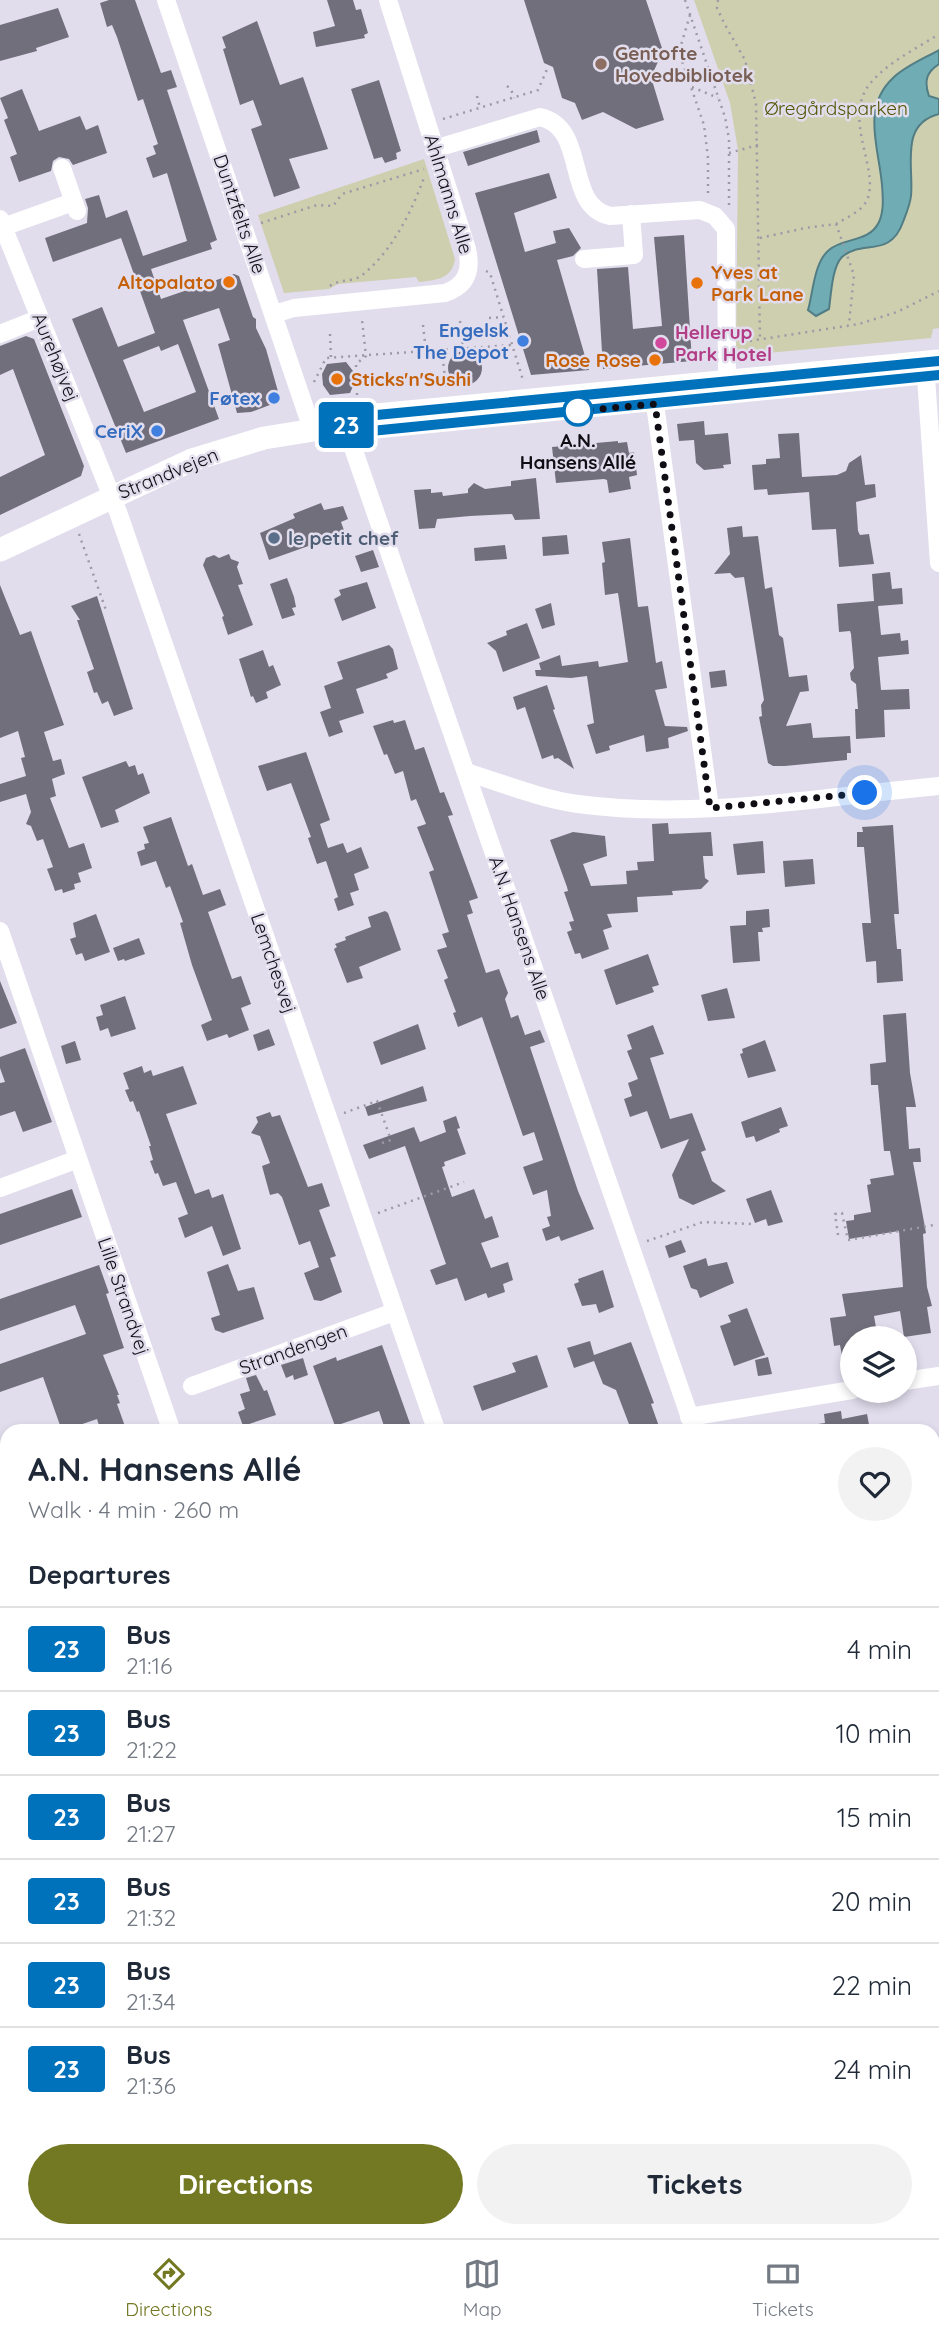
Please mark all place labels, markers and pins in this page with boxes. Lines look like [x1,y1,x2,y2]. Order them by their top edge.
place label: Gentofte Hovedbibliotek [615,41,754,87]
marker: Gentofte Hovedbibliotek [593,56,609,72]
place label: Yves at Park Lane [711,260,804,306]
place label: Altopalato [118,270,215,294]
marker: Altopalato [221,274,237,290]
marker: Yves at Park Lane [689,275,705,291]
place label: Engelsk The Depot [413,318,509,364]
place label: Hellerup Park Hotel [675,320,772,366]
marker: Engelsk The Depot [515,333,531,349]
marker: Hellerup Park Hotel [653,335,669,351]
place label: Rose Rose [545,348,641,372]
marker: Rose Rose [647,352,663,368]
place label: Sticks'n'Sushi [351,367,471,391]
marker: Sticks'n'Sushi [329,371,345,387]
place label: Føtex [209,386,260,410]
marker: Føtex [266,390,282,406]
marker: A.N. Hansens Allé [563,396,593,426]
place label: CeriX [95,419,143,443]
marker: CeriX [149,423,165,439]
place label: A.N. Hansens Allé [520,428,636,474]
place label: le petit chef [288,526,399,550]
marker: le petit chef [266,530,282,546]

